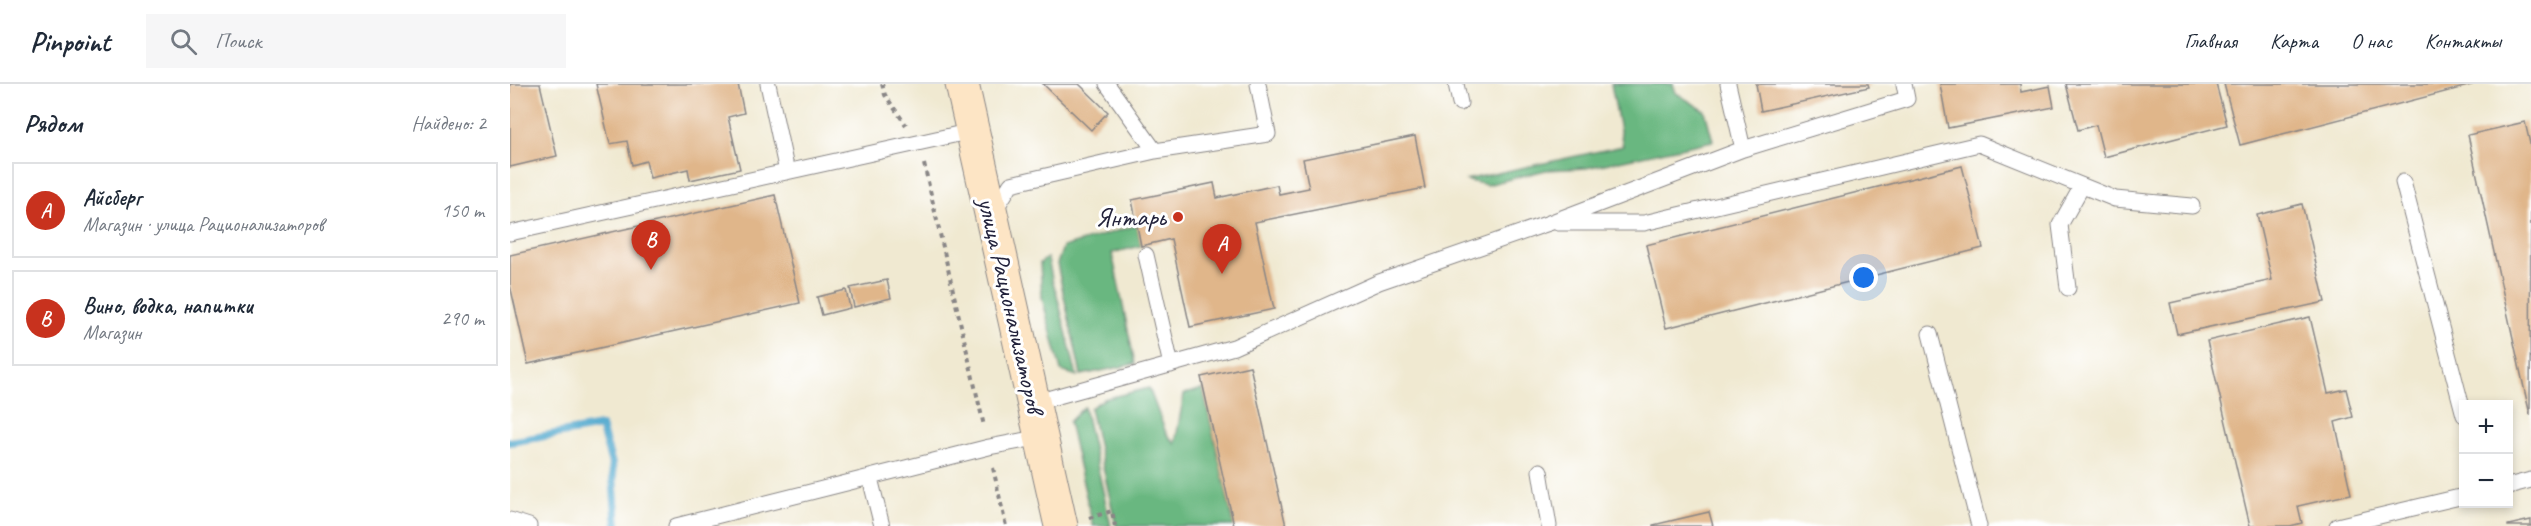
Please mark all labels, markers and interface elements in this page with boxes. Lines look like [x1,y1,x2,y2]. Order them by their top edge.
search box [146,14,566,68]
text: Pinpoint [30,24,110,59]
icon: search [167,25,200,58]
text: Поиск [215,27,262,55]
text: Главная [2184,28,2237,54]
text: Карта [2270,28,2318,54]
text: О нас [2351,28,2392,54]
text: Контакты [2425,28,2501,54]
text: Рядом [24,107,82,140]
text: Найдено: 2 [411,111,486,136]
text: Айсберг [83,184,142,212]
street label: улица Рационализаторов [970,192,1053,421]
text: A [40,198,51,223]
text: 150 m [441,198,484,223]
place label: Янтарь [1095,201,1168,234]
marker: Янтарь [1171,210,1185,224]
text: Магазин · улица Рационализаторов [83,212,324,237]
pin: B [632,220,670,270]
pin: A [1202,224,1242,274]
your location [1849,263,1878,292]
text: Вино, водка, напитки [83,292,253,320]
text: B [40,306,51,331]
text: 290 m [441,306,484,331]
text: Магазин [83,320,141,345]
map controls [2459,400,2513,508]
button: + [2459,400,2513,454]
button: − [2459,454,2513,508]

